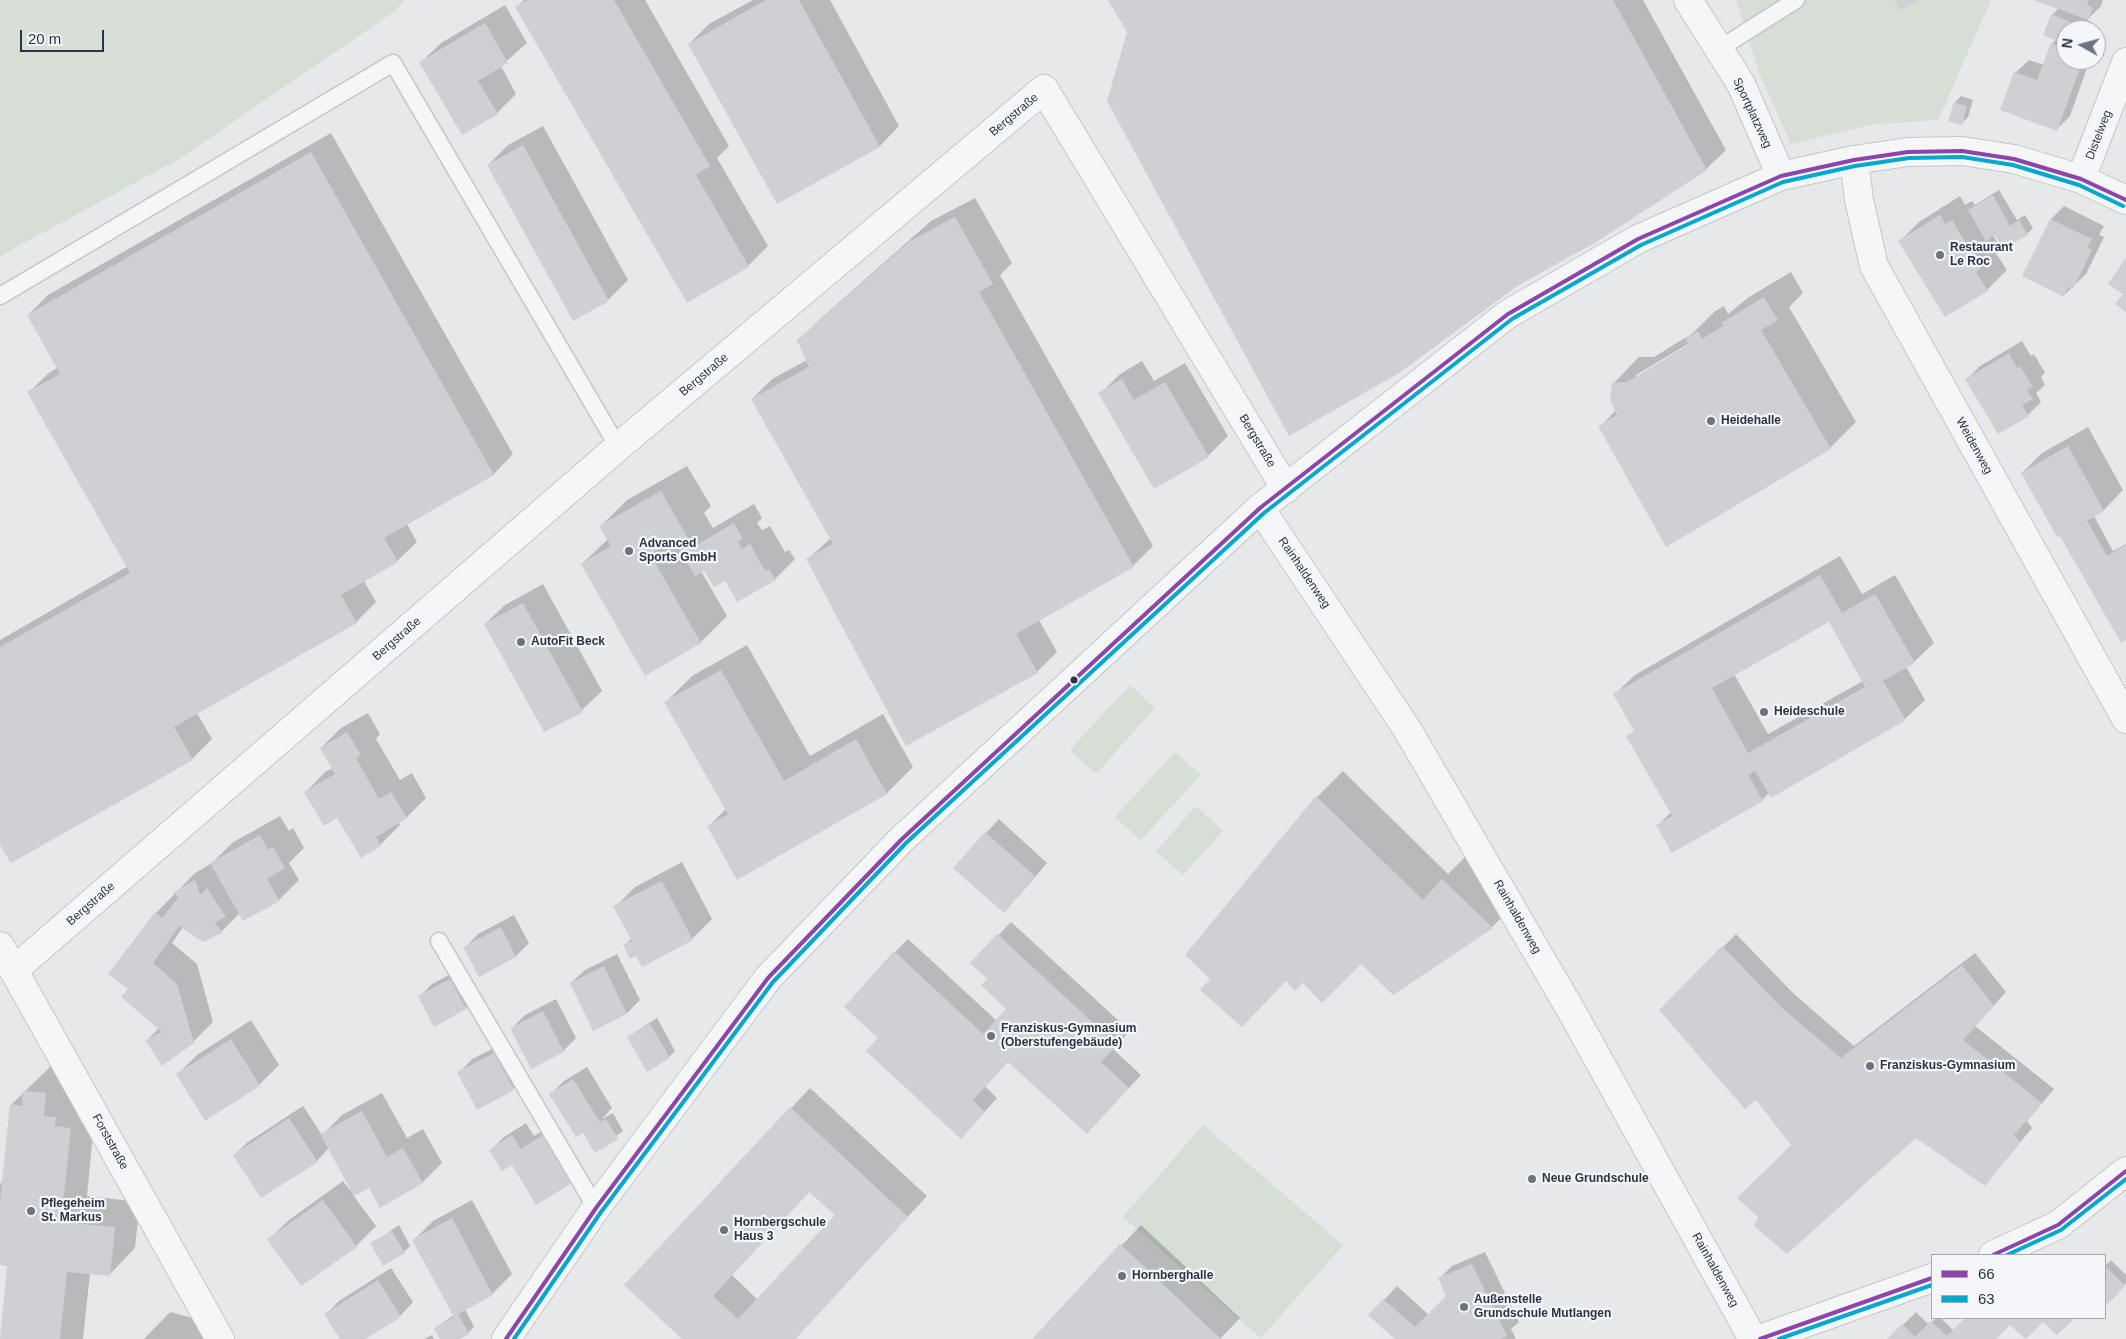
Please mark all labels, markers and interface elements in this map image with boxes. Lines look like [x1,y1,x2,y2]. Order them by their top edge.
scale bar [22,20,106,52]
north arrow [2056,20,2106,70]
text: 20 m [28,30,61,47]
text: N [2059,37,2076,49]
street label: Sportplatzweg [1729,75,1775,151]
street label: Bergstraße [987,90,1041,140]
street label: Distelweg [2083,108,2115,162]
place label: Restaurant Le Roc [1950,241,2013,269]
marker: Restaurant Le Roc [1934,249,1946,261]
street label: Bergstraße [677,350,731,400]
street label: Bergstraße [1236,412,1278,470]
place label: Heidehalle [1721,414,1781,428]
marker: Heidehalle [1705,415,1717,427]
street label: Weidenweg [1953,415,1995,477]
street label: Rainhaldenweg [1275,535,1333,611]
place label: Advanced Sports GmbH [639,537,716,565]
marker: Advanced Sports GmbH [623,545,635,557]
street label: Bergstraße [370,614,424,664]
place label: AutoFit Beck [531,635,605,649]
marker: AutoFit Beck [515,636,527,648]
unlabelled marker [1069,675,1079,685]
place label: Heideschule [1774,705,1845,719]
marker: Heideschule [1758,706,1770,718]
street label: Rainhaldenweg [1490,878,1544,956]
street label: Bergstraße [64,879,118,929]
place label: Franziskus-Gymnasium (Oberstufengebäude) [1001,1022,1136,1050]
marker: Franziskus-Gymnasium (Oberstufengebäude) [985,1030,997,1042]
place label: Franziskus-Gymnasium [1880,1059,2015,1073]
marker: Franziskus-Gymnasium [1864,1060,1876,1072]
street label: Forststraße [89,1112,131,1172]
place label: Neue Grundschule [1542,1172,1649,1186]
marker: Neue Grundschule [1526,1173,1538,1185]
place label: Pflegeheim St. Markus [41,1197,105,1225]
marker: Pflegeheim St. Markus [25,1205,37,1217]
place label: Hornbergschule Haus 3 [734,1216,826,1244]
marker: Hornbergschule Haus 3 [718,1224,730,1236]
street label: Rainhaldenweg [1689,1230,1741,1310]
legend [1931,1254,2106,1319]
text: 66 [1978,1265,1995,1282]
place label: Hornberghalle [1132,1269,1213,1283]
marker: Hornberghalle [1116,1270,1128,1282]
text: 63 [1978,1290,1995,1307]
place label: Außenstelle Grundschule Mutlangen [1474,1293,1611,1321]
marker: Außenstelle Grundschule Mutlangen [1458,1301,1470,1313]

